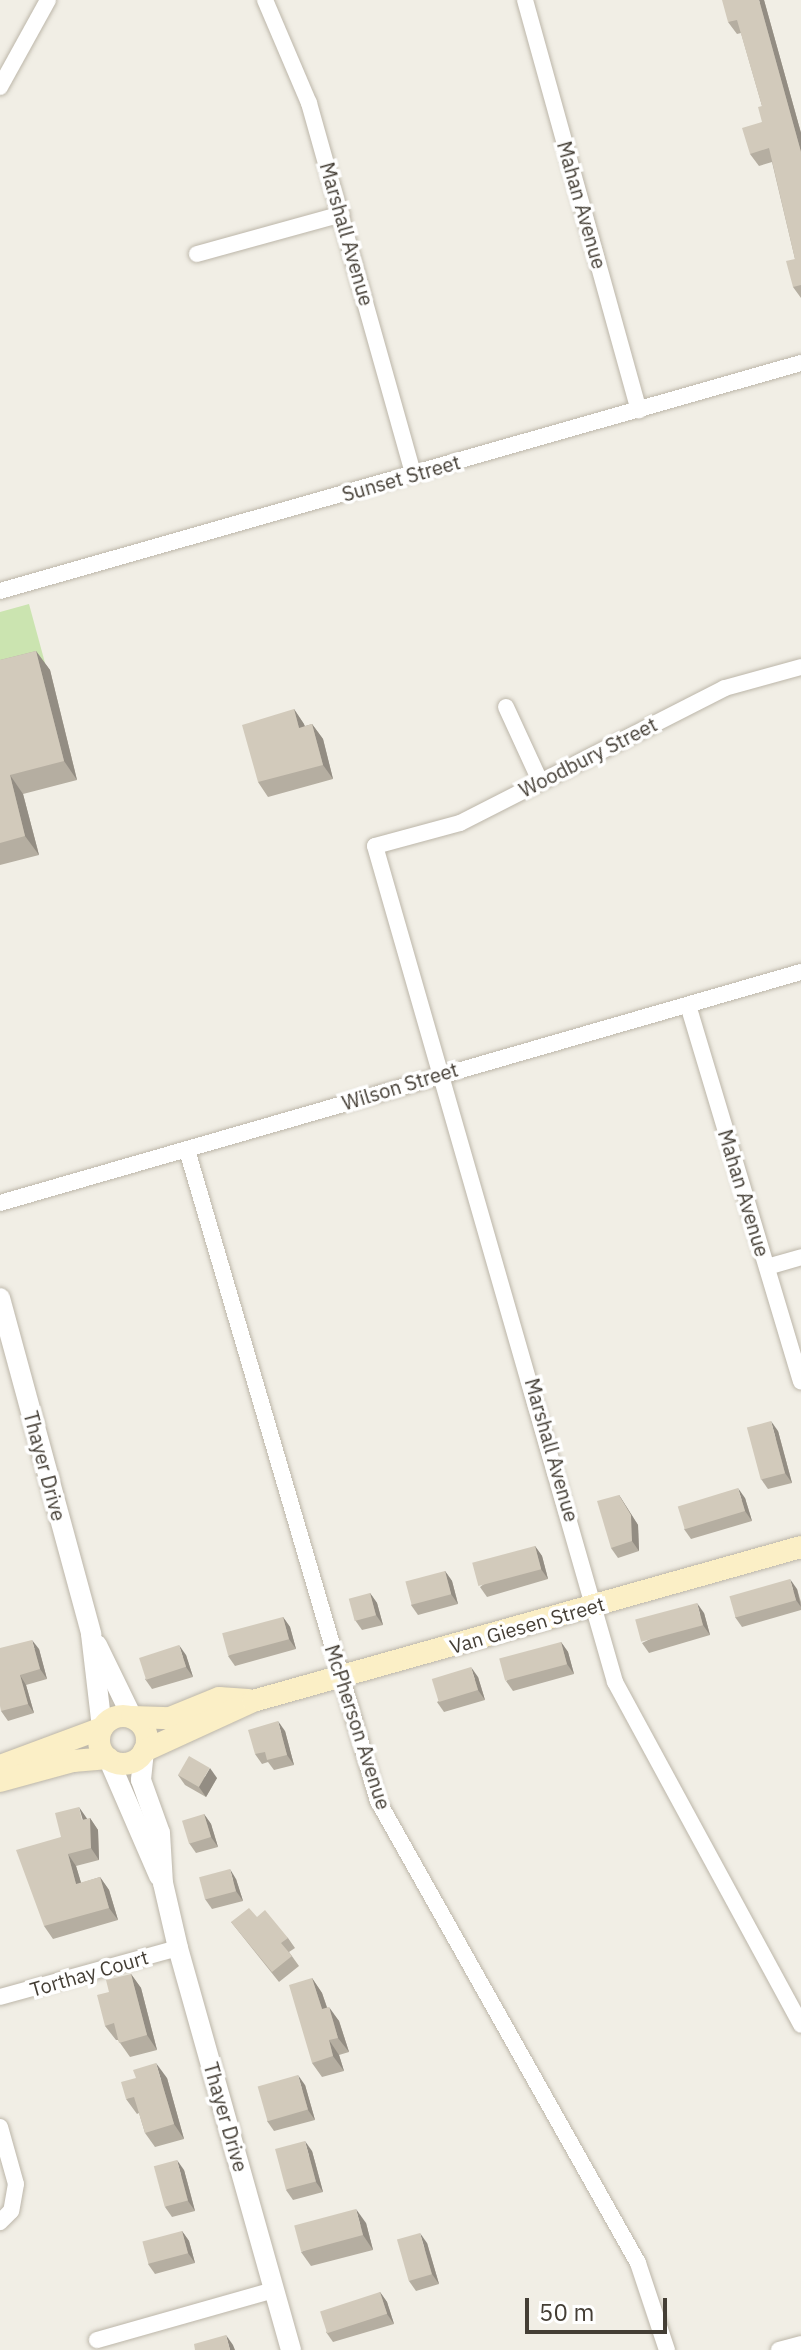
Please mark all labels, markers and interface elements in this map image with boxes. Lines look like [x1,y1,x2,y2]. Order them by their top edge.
street label: Mahan Avenue [552,138,612,272]
street label: Marshall Avenue [315,159,379,309]
street label: Sunset Street [339,450,463,506]
street label: Woodbury Street [515,712,661,802]
street label: Wilson Street [339,1057,461,1115]
street label: Mahan Avenue [713,1126,775,1260]
street label: Marshall Avenue [520,1375,584,1525]
street label: Thayer Drive [19,1408,71,1524]
street label: Van Giesen Street [447,1591,607,1659]
street label: McPherson Avenue [320,1642,396,1812]
street label: Torthay Court [27,1945,151,2001]
street label: Thayer Drive [199,2060,253,2174]
scale bar [529,2282,671,2332]
text: 50 m [539,2296,594,2328]

